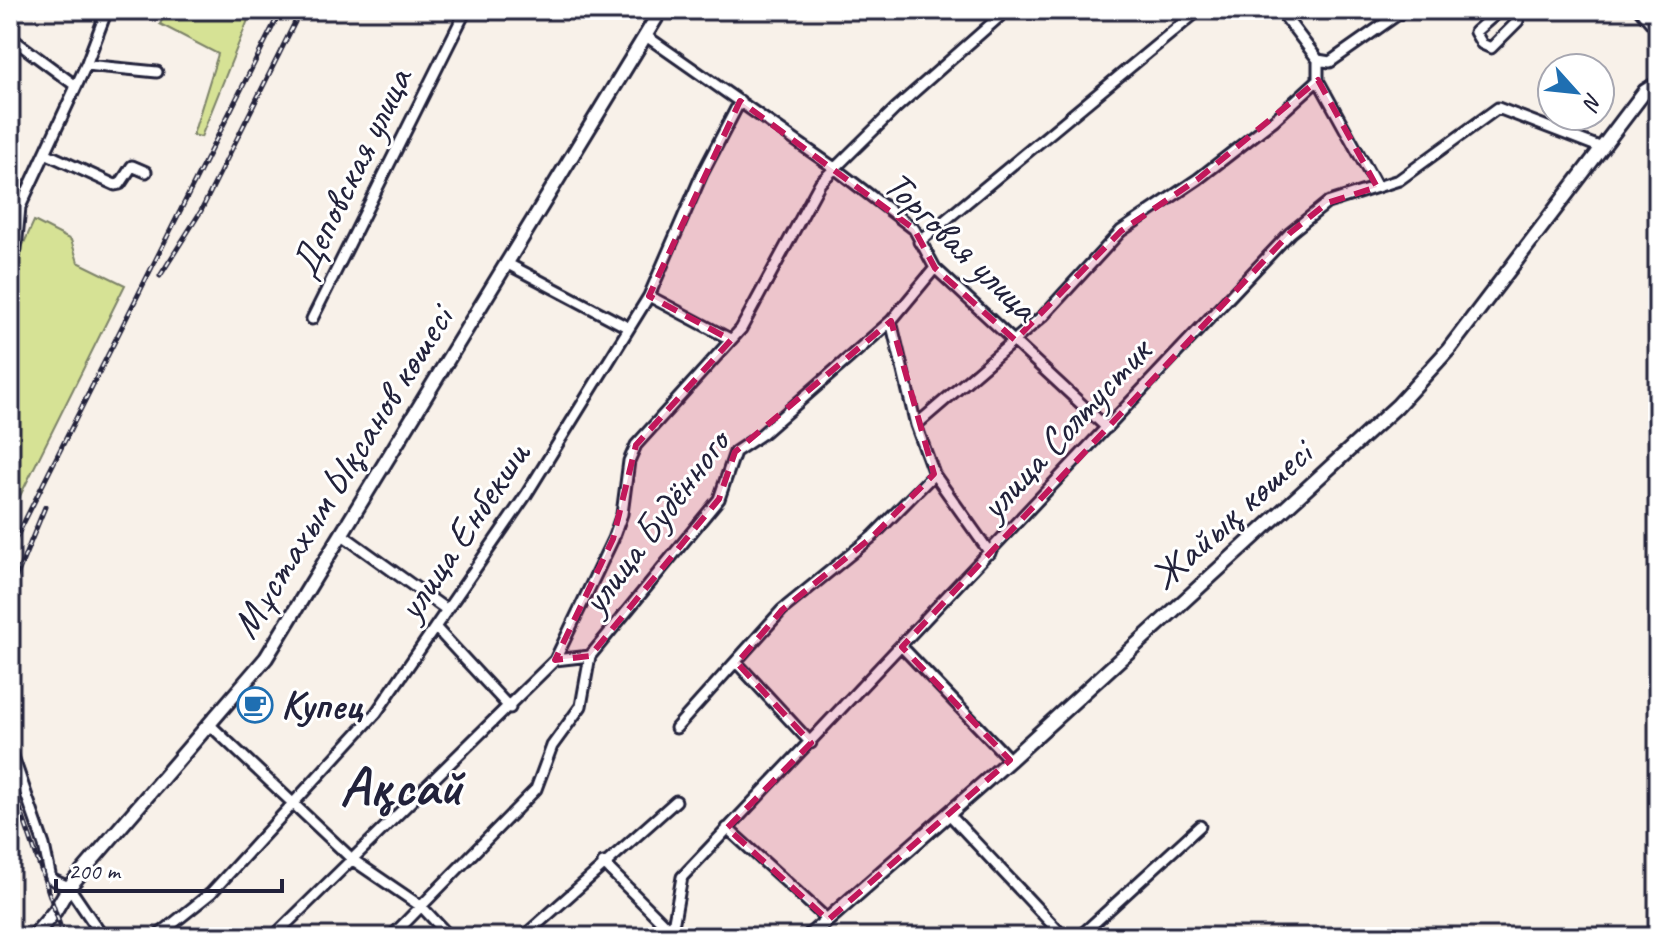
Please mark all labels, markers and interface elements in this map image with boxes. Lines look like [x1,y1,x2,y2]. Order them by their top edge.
north arrow [1536,52,1616,132]
street label: Деповская улица [279,58,424,286]
text: N [1576,88,1608,116]
street label: Торговая улица [873,160,1051,334]
street label: Мұстахым Ықсанов көшесі [220,293,467,647]
street label: улица Солтустик [967,325,1164,532]
street label: улица Будённого [568,417,743,626]
street label: Жайық көшесі [1140,426,1326,601]
street label: улица Енбекши [384,430,542,631]
place label: Купец [281,680,364,730]
cafe icon: Купец [236,686,274,724]
district label: Ақсай [340,751,465,822]
scale bar [56,843,282,893]
text: 200 m [68,856,122,886]

